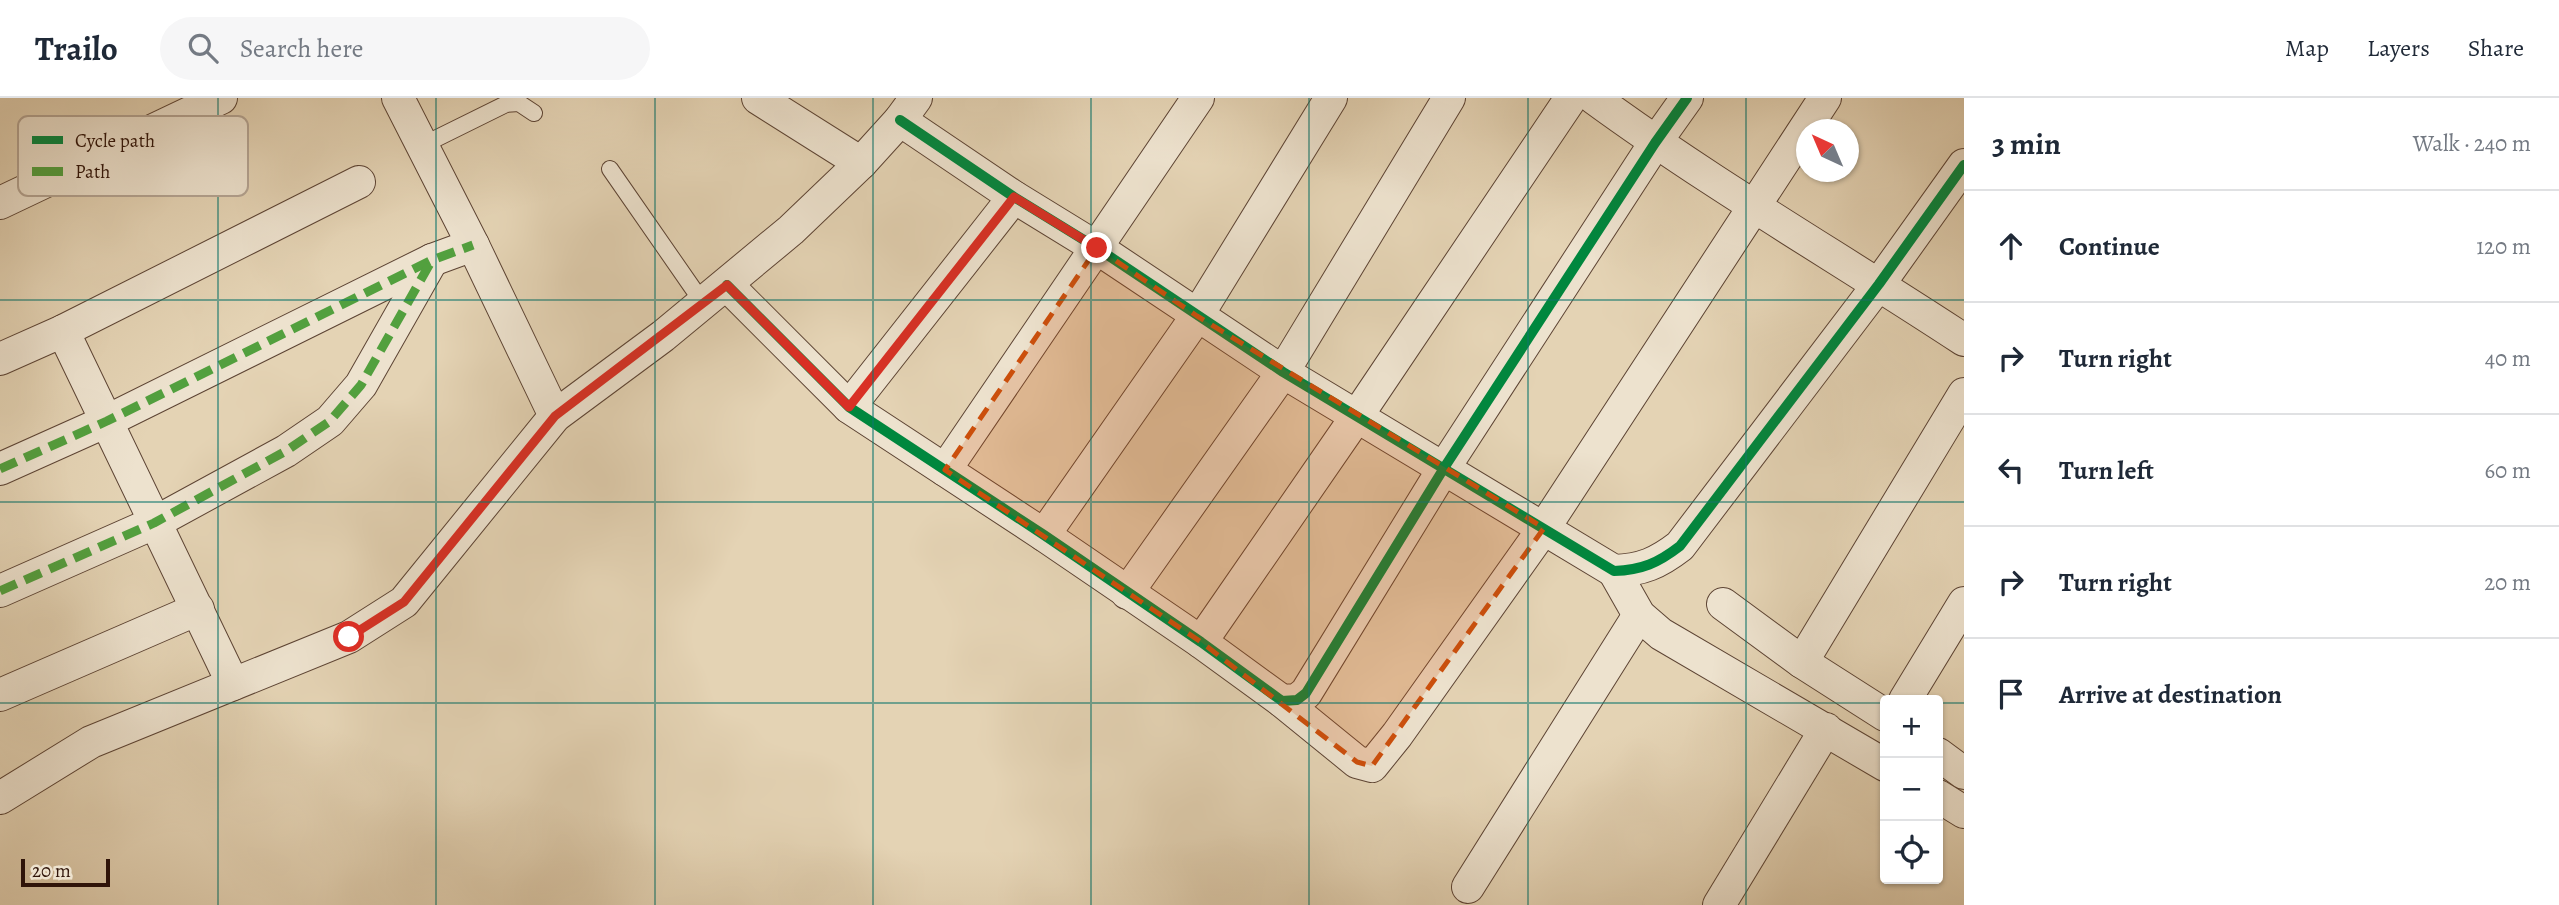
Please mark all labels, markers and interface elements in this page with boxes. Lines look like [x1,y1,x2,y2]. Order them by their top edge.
search box [160,17,650,80]
text: Trailo [35,26,118,71]
icon: search [184,29,222,67]
text: Search here [240,31,364,66]
text: Map [2285,32,2329,64]
text: Layers [2367,32,2430,64]
text: Share [2468,32,2524,64]
legend [18,116,248,196]
north arrow [1796,119,1859,182]
text: 3 min [1992,124,2061,164]
text: Cycle path [75,128,155,154]
text: Walk · 240 m [2413,128,2531,159]
text: Path [75,159,110,185]
icon: ahead [1992,227,2030,265]
text: Continue [2059,229,2160,264]
text: 120 m [2476,231,2531,262]
route end [1081,232,1112,263]
icon: right [1992,339,2030,377]
text: Turn right [2059,341,2172,376]
text: 40 m [2485,343,2531,374]
icon: left [1992,451,2030,489]
text: Turn left [2059,453,2154,488]
text: 60 m [2484,455,2531,486]
icon: right [1992,563,2030,601]
text: Turn right [2059,565,2172,600]
text: 20 m [2484,567,2531,598]
route start [333,621,364,652]
icon: arrive [1992,675,2030,713]
text: Arrive at destination [2059,677,2282,712]
map controls [1880,695,1943,884]
button: + [1880,695,1943,758]
button: − [1880,758,1943,821]
button: locate [1880,821,1943,884]
scale bar [21,856,110,888]
text: 20 m [32,858,71,884]

